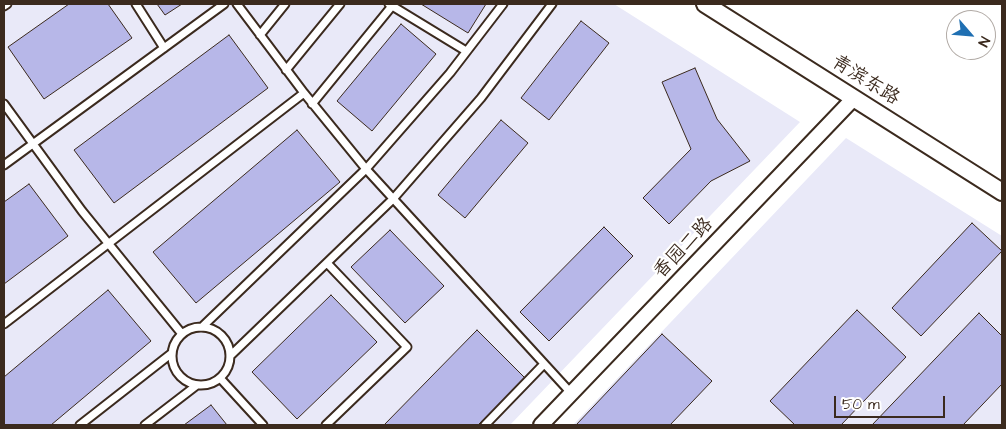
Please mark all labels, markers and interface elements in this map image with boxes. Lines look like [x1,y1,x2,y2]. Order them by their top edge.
north arrow [946,10,996,60]
text: N [973,33,994,50]
street label: 青滨东路 [827,51,903,111]
street label: 香园二路 [649,214,719,284]
scale bar [836,386,947,418]
text: 50 m [842,394,880,415]

